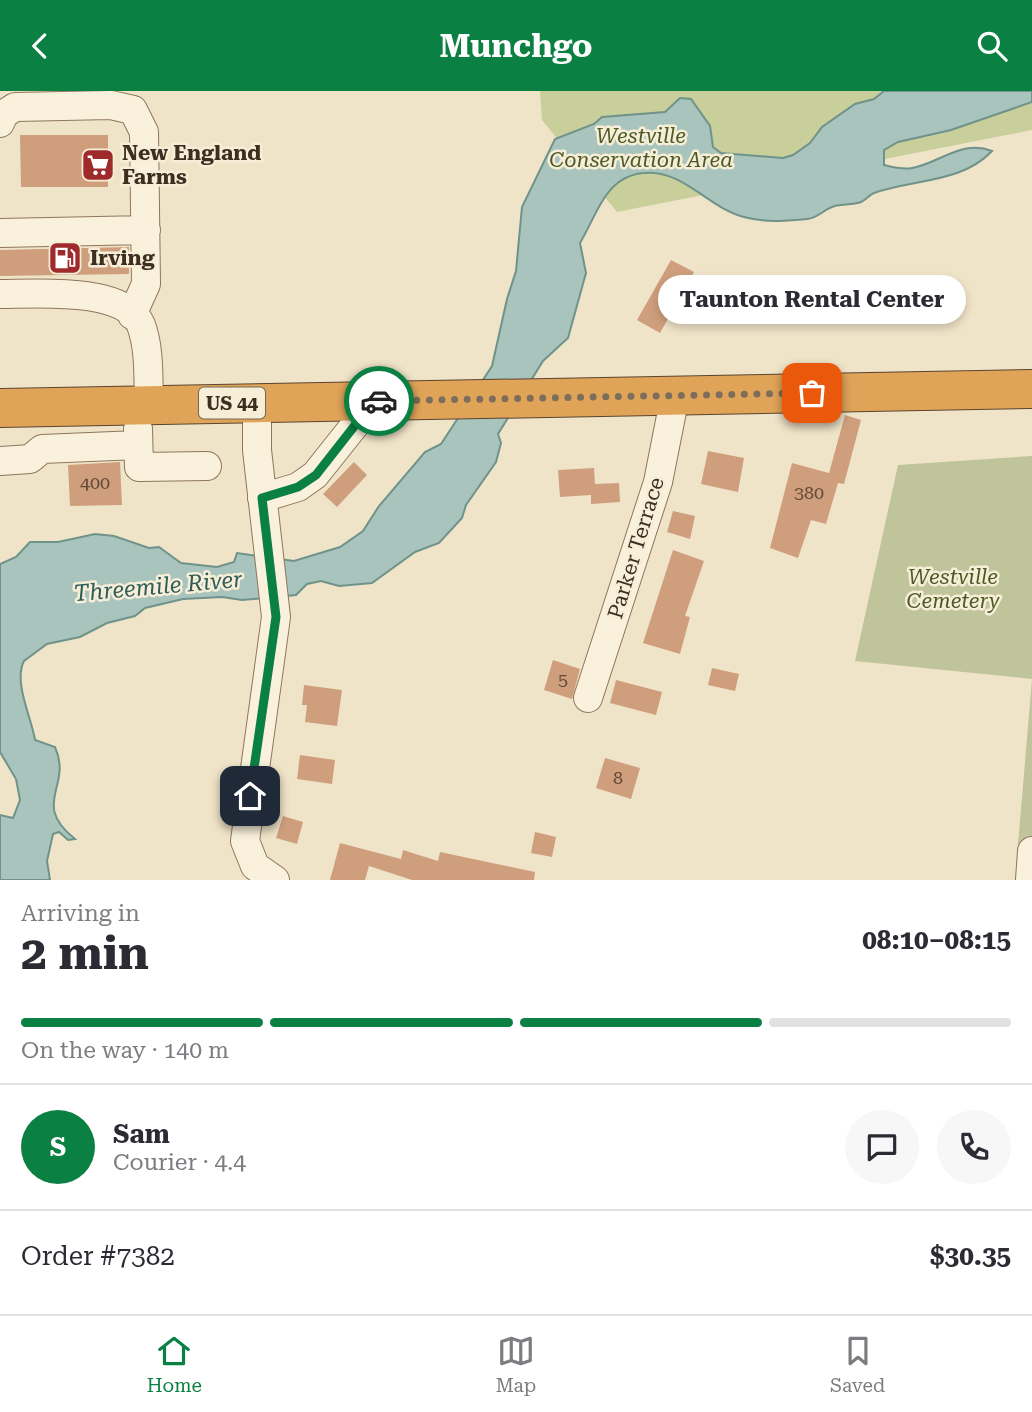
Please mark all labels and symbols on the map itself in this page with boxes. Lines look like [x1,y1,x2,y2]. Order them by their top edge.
park label: Westville Conservation Area [549,124,733,172]
place label: New England Farms [122,141,261,189]
supermarket icon: New England Farms [79,146,117,184]
fuel station icon: Irving [46,239,84,277]
place label: Irving [90,246,155,270]
callout: Taunton Rental Center [658,274,966,323]
pin [782,363,842,423]
courier [344,366,414,436]
road number: US 44 [199,387,265,419]
house number: 400 [80,472,110,493]
street label: Parker Terrace [603,474,669,622]
house number: 380 [794,482,824,503]
park label: Westville Cemetery [907,565,1000,613]
water label: Threemile River [72,566,244,607]
house number: 5 [558,669,568,690]
pin [220,766,280,826]
house number: 8 [613,767,623,788]

